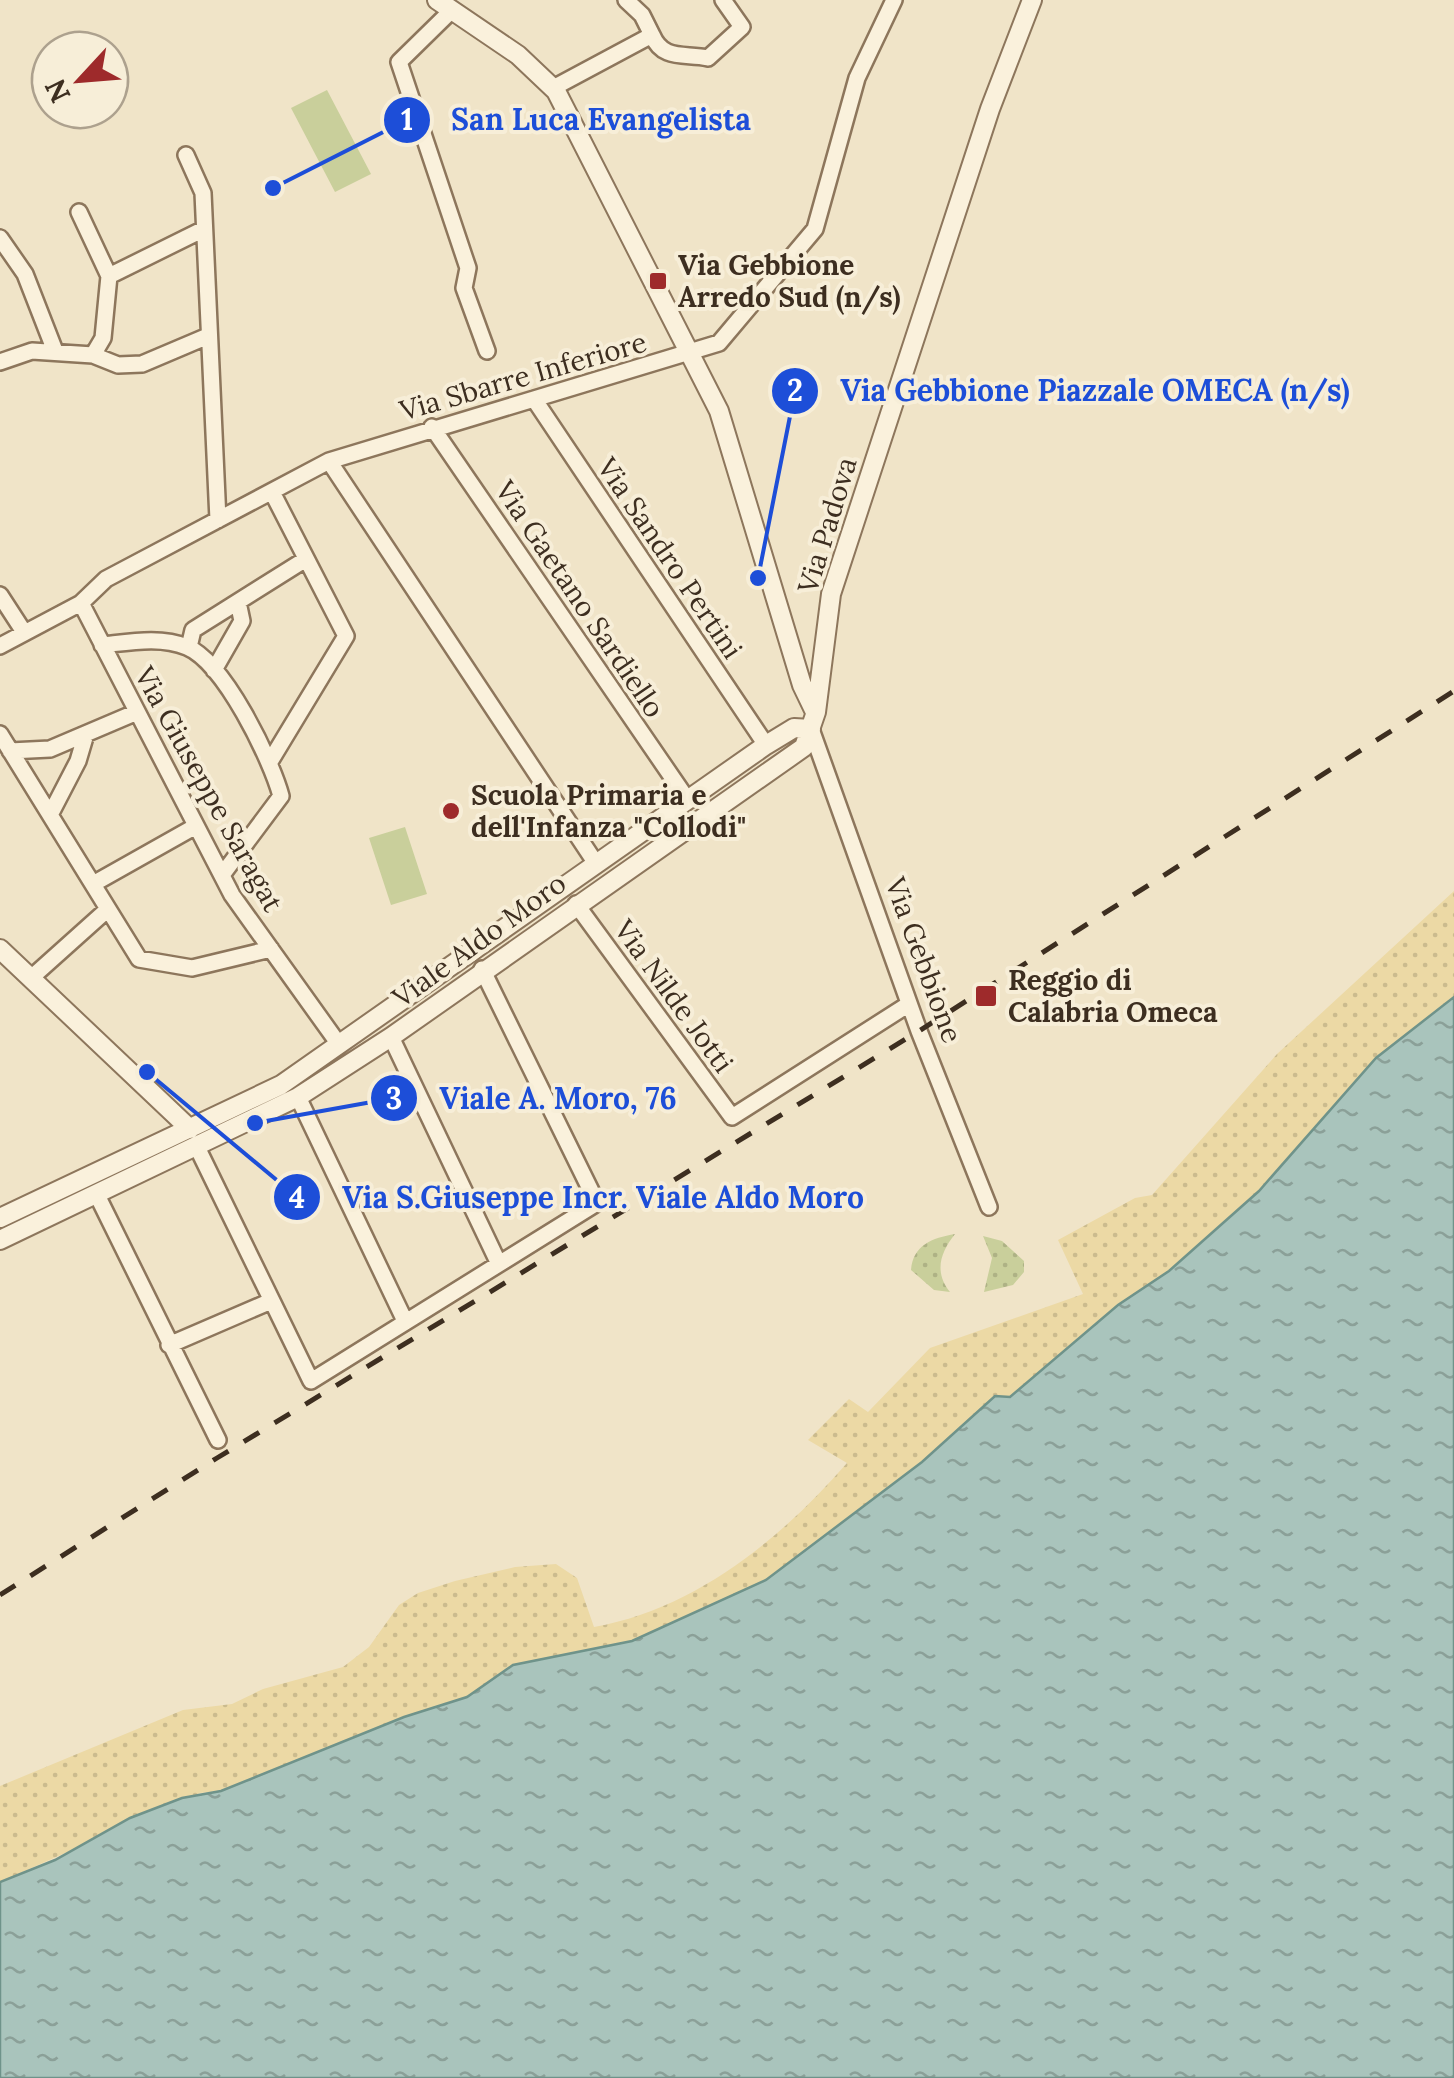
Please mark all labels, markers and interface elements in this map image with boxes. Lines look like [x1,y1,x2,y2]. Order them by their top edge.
north arrow [30,30,130,130]
text: N [37,73,78,109]
callout: San Luca Evangelista [382,90,771,150]
text: 1 [401,100,413,138]
text: San Luca Evangelista [451,100,751,139]
place label: Via Gebbione Arredo Sud (n/s) [678,247,900,315]
marker: Via Gebbione Arredo Sud (n/s) [647,270,669,292]
street label: Via Sbarre Inferiore [395,324,650,429]
callout: Via Gebbione Piazzale OMECA (n/s) [770,361,1370,421]
text: 2 [787,371,803,409]
text: Via Gebbione Piazzale OMECA (n/s) [840,371,1350,410]
street label: Via Sandro Pertini [589,450,751,665]
street label: Via Padova [789,453,865,598]
street label: Via Gaetano Sardiello [487,473,673,724]
street label: Via Giuseppe Saragat [126,659,291,918]
place label: Scuola Primaria e dell'Infanza "Collodi" [471,777,746,845]
marker: Scuola Primaria e dell'Infanza "Collodi" [440,800,462,822]
street label: Viale Aldo Moro [384,865,573,1016]
street label: Via Gebbione [877,872,971,1047]
street label: Via Nilde Jotti [606,912,742,1079]
place label: Reggio di Calabria Omeca [1008,962,1218,1030]
marker: Reggio di Calabria Omeca [973,983,999,1009]
callout: Viale A. Moro, 76 [369,1068,697,1128]
text: 3 [386,1079,402,1117]
text: Viale A. Moro, 76 [439,1079,677,1117]
callout: Via S.Giuseppe Incr. Viale Aldo Moro [272,1167,884,1227]
text: 4 [289,1178,305,1216]
text: Via S.Giuseppe Incr. Viale Aldo Moro [342,1178,864,1216]

